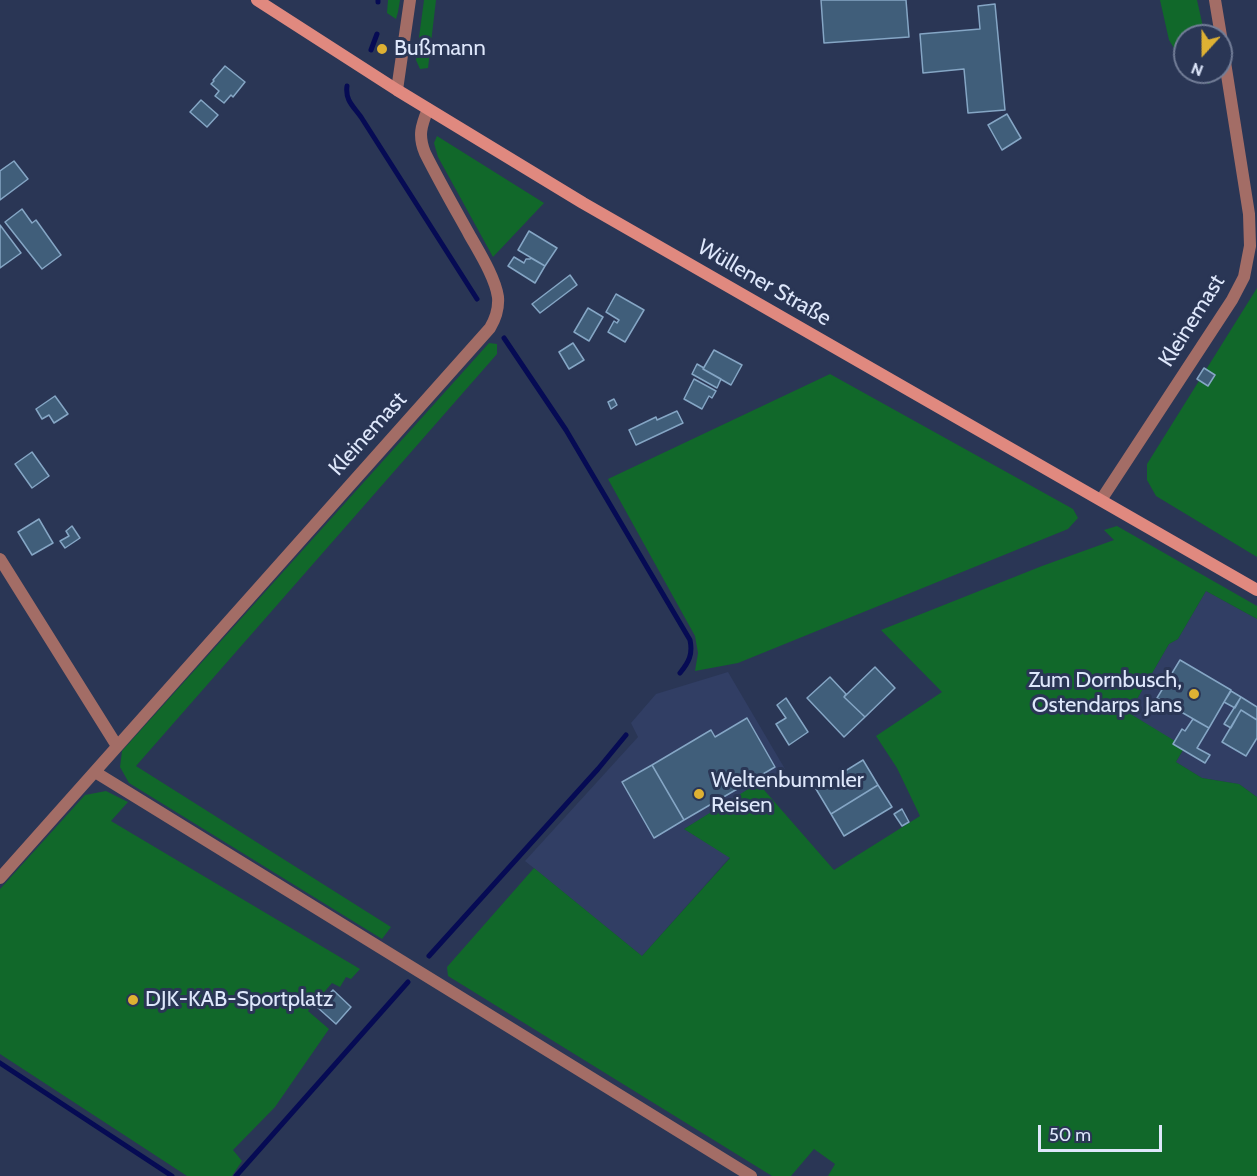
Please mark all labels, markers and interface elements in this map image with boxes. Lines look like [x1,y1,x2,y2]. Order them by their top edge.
north arrow [1173,24,1233,84]
place label: Bußmann [394,36,486,62]
marker: Bußmann [375,42,389,56]
text: N [1188,59,1206,80]
street label: Wüllener Straße [693,234,835,332]
street label: Kleinemast [1153,270,1231,372]
street label: Kleinemast [324,387,412,481]
place label: Zum Dornbusch, Ostendarps Jans [1028,668,1182,720]
marker: Zum Dornbusch, Ostendarps Jans [1187,687,1201,701]
place label: Weltenbummler Reisen [711,768,864,819]
marker: Weltenbummler Reisen [692,787,706,801]
place label: DJK-KAB-Sportplatz [145,987,333,1013]
marker: DJK-KAB-Sportplatz [126,993,140,1007]
scale bar [1041,1113,1166,1151]
text: 50 m [1049,1124,1091,1146]

